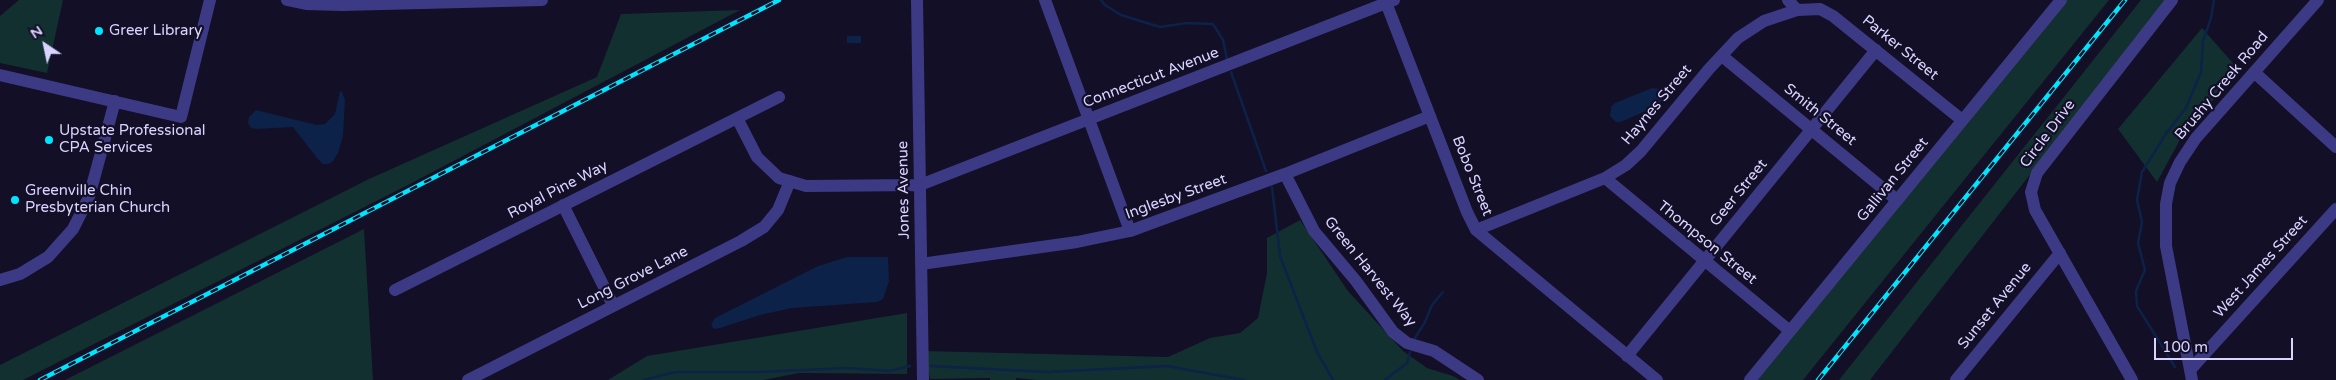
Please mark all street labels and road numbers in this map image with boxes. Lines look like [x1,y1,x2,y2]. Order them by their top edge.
street label: Parker Street [1858,12,1942,84]
street label: Brushy Creek Road [2171,28,2273,144]
street label: Connecticut Avenue [1081,44,1221,112]
street label: Haynes Street [1618,61,1696,149]
street label: Smith Street [1780,80,1860,150]
street label: Circle Drive [2017,96,2079,172]
street label: Bobo Street [1448,133,1496,219]
street label: Gallivan Street [1854,134,1932,226]
street label: Jones Avenue [894,141,914,239]
street label: Geer Street [1707,156,1771,230]
street label: Royal Pine Way [505,157,611,223]
street label: Inglesby Street [1123,170,1229,224]
street label: Thompson Street [1654,197,1760,289]
street label: West James Street [2210,212,2312,322]
street label: Green Harvest Way [1320,213,1420,331]
street label: Long Grove Lane [575,242,691,314]
street label: Sunset Avenue [1955,259,2035,353]

